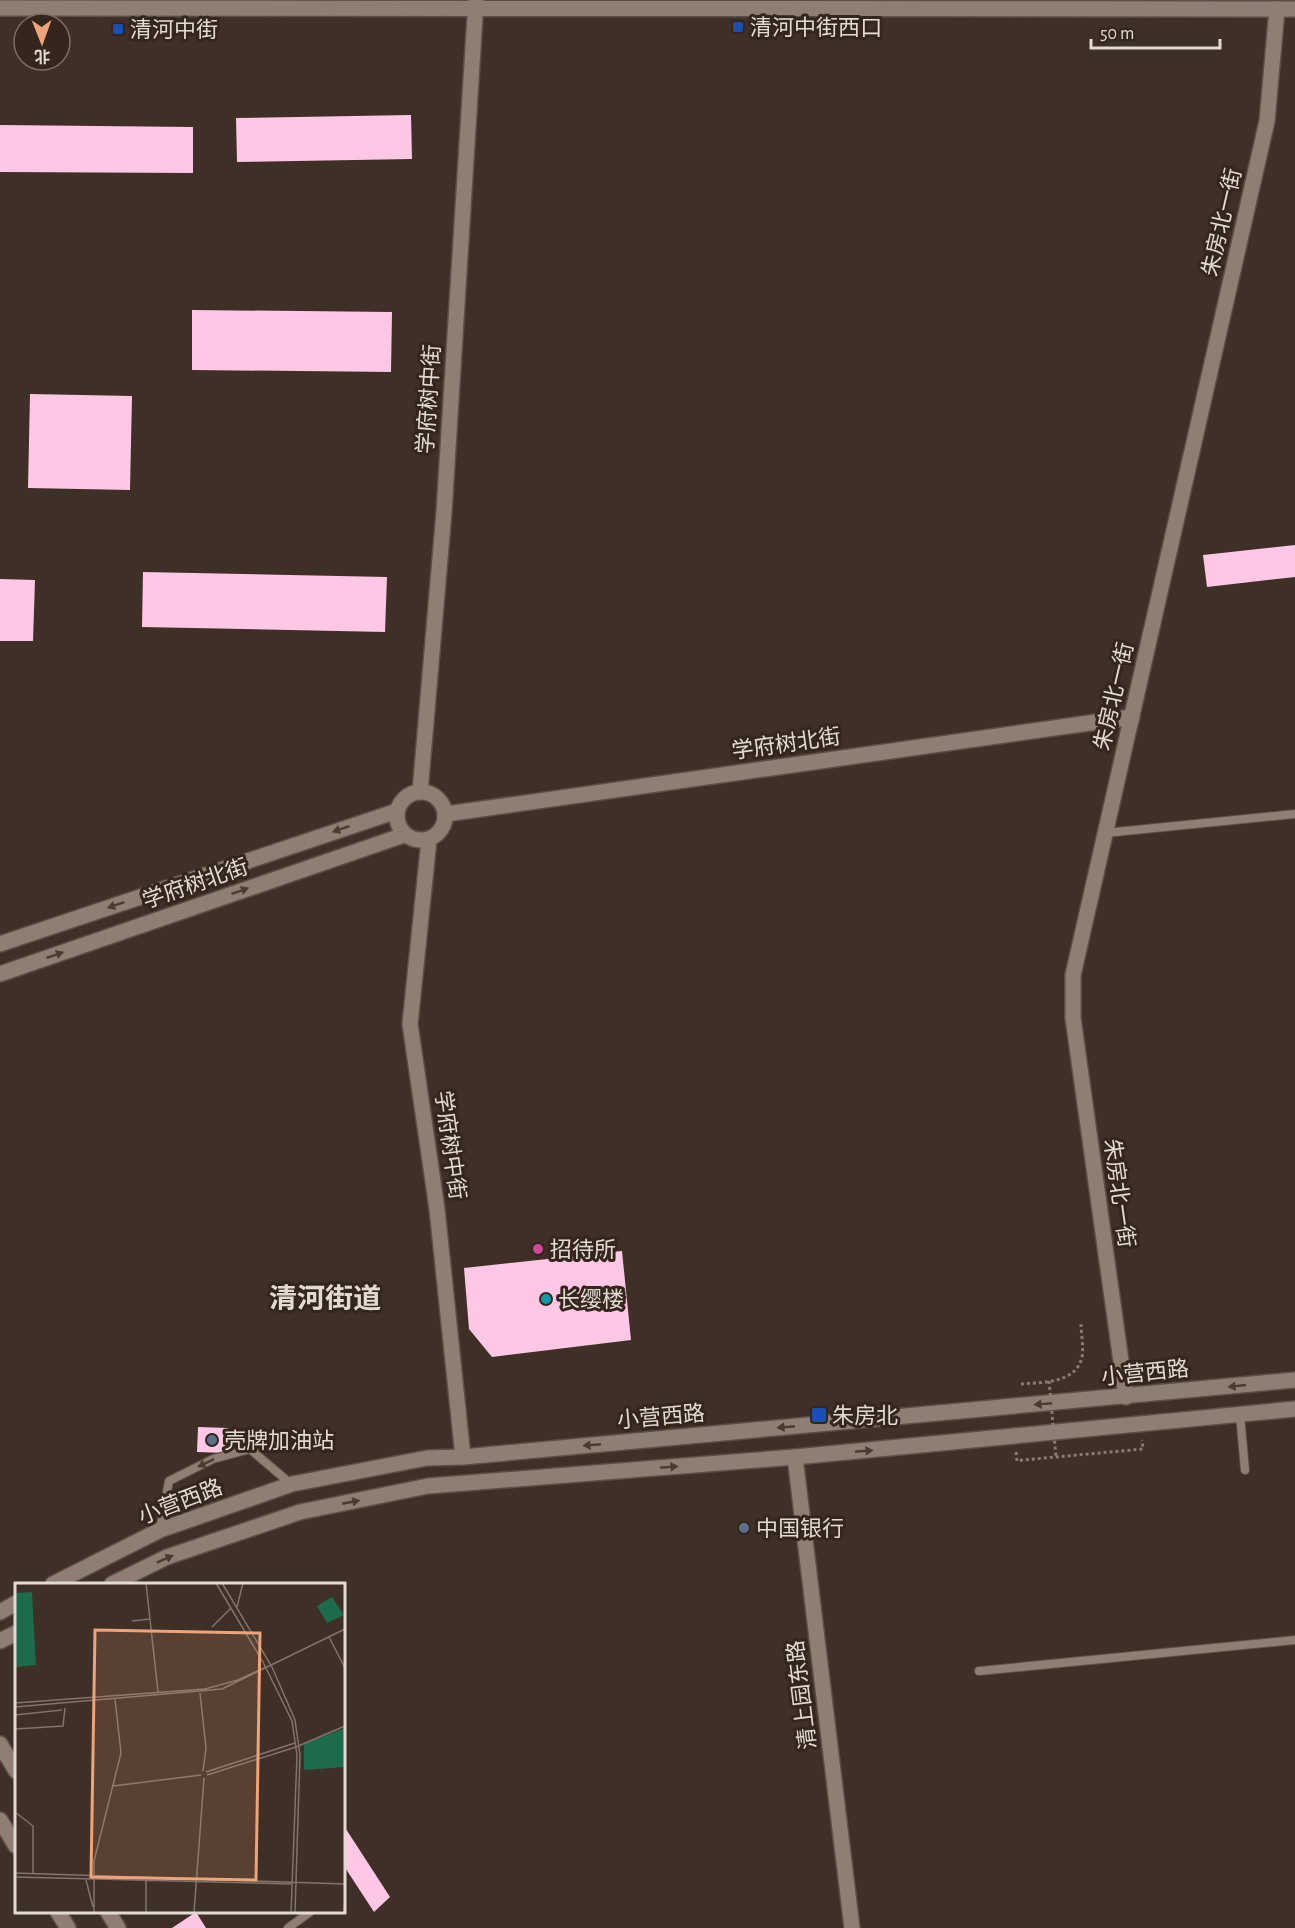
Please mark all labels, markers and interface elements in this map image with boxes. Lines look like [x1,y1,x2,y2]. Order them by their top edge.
north arrow [12,12,72,72]
scale bar [1091,12,1220,50]
place label: 清河中街西口 [750,16,882,39]
place label: 清河中街 [130,18,218,41]
marker: 清河中街西口 [731,20,745,34]
marker: 清河中街 [111,22,125,36]
text: 50 m [1100,25,1134,43]
text: 北 [34,48,50,65]
street label: 朱房北一街 [1198,166,1245,278]
street label: 学府树中街 [413,343,444,455]
street label: 朱房北一街 [1090,640,1137,752]
street label: 学府树北街 [730,724,842,763]
one-way arrow [332,825,350,835]
street label: 学府树北街 [139,855,251,912]
one-way arrow [231,886,249,896]
one-way arrow [107,900,125,910]
one-way arrow [46,949,64,959]
street label: 学府树中街 [431,1089,470,1201]
street label: 朱房北一街 [1100,1137,1139,1249]
place label: 招待所 [550,1238,616,1261]
marker: 招待所 [531,1242,545,1256]
district label: 清河街道 [269,1283,381,1314]
place label: 长缨楼 [558,1288,624,1311]
marker: 长缨楼 [539,1292,553,1306]
street label: 小营西路 [1100,1356,1190,1389]
one-way arrow [1227,1381,1246,1391]
one-way arrow [1033,1399,1052,1409]
street label: 小营西路 [616,1401,706,1432]
place label: 朱房北 [832,1404,898,1427]
marker: 朱房北 [810,1406,828,1424]
one-way arrow [776,1423,795,1432]
place label: 壳牌加油站 [224,1429,334,1452]
marker: 壳牌加油站 [205,1433,219,1447]
one-way arrow [582,1440,601,1450]
one-way arrow [854,1446,873,1456]
one-way arrow [198,1458,215,1467]
one-way arrow [660,1462,679,1472]
street label: 小营西路 [135,1475,225,1528]
one-way arrow [341,1497,360,1506]
place label: 中国银行 [756,1517,844,1540]
marker: 中国银行 [737,1521,751,1535]
one-way arrow [156,1554,173,1563]
inset map [15,1583,345,1913]
street label: 清上园东路 [783,1639,820,1751]

